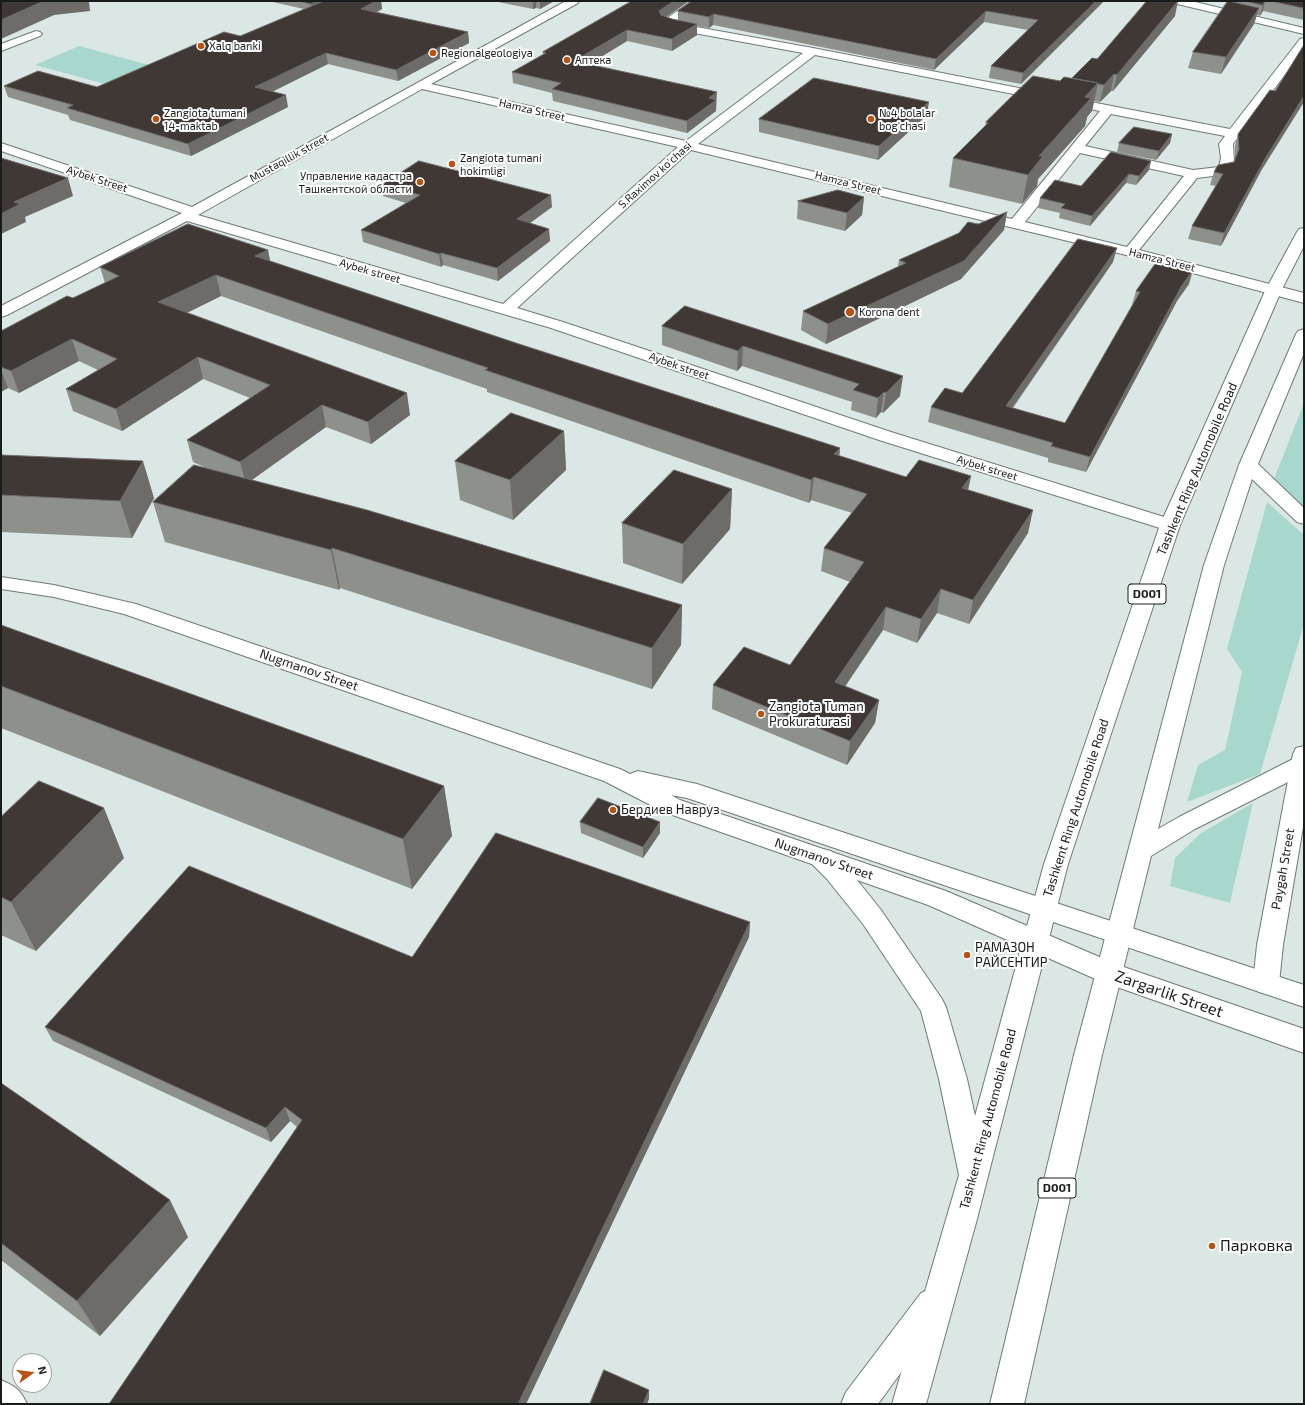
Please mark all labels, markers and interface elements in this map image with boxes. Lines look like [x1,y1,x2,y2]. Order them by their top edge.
place label: Xalq banki [209,39,261,53]
marker: Xalq banki [196,41,206,51]
place label: Regionalgeologiya [441,46,533,60]
marker: Regionalgeologiya [428,48,438,58]
place label: Аптека [575,53,611,67]
marker: Аптека [562,55,572,65]
street label: Hamza Street [498,96,566,124]
place label: Zangiota tumani 14-maktab [164,106,246,132]
place label: №4 bolalar bog'chasi [879,106,936,132]
marker: Zangiota tumani 14-maktab [151,114,161,124]
marker: №4 bolalar bog'chasi [866,114,876,124]
street label: Mustaqillik street [247,131,331,185]
street label: S.Raximov ko'chasi [616,139,694,211]
place label: Zangiota tumani hokimligi [460,151,542,177]
marker: Zangiota tumani hokimligi [447,159,457,169]
street label: Aybek Street [65,163,129,195]
street label: Hamza Street [814,168,882,198]
place label: Управление кадастра Ташкентской области [299,169,412,195]
marker: Управление кадастра Ташкентской области [415,177,425,187]
street label: Hamza Street [1128,245,1196,275]
street label: Aybek street [338,256,402,286]
place label: Korona dent [859,305,920,319]
marker: Korona dent [844,306,856,318]
street label: Aybek street [647,350,711,382]
street label: Tashkent Ring Automobile Road [1153,380,1241,558]
street label: Aybek street [955,453,1019,483]
road number: D001 [1128,584,1166,604]
street label: Nugmanov Street [258,646,360,694]
place label: Zangiota Tuman Prokuraturasi [769,699,864,730]
marker: Zangiota Tuman Prokuraturasi [756,709,766,719]
street label: Tashkent Ring Automobile Road [1040,717,1112,899]
place label: Бердиев Навруз [621,802,720,818]
marker: Бердиев Навруз [608,805,618,815]
street label: Paygah Street [1268,827,1298,911]
street label: Nugmanov Street [773,835,875,883]
place label: РАМАЗОН РАЙСЕНТИР [975,940,1047,971]
marker: РАМАЗОН РАЙСЕНТИР [962,950,972,960]
street label: Zargarlik Street [1112,967,1226,1021]
street label: Tashkent Ring Automobile Road [956,1027,1020,1211]
road number: D001 [1038,1178,1076,1198]
place label: Парковка [1220,1236,1293,1256]
marker: Парковка [1207,1241,1217,1251]
north arrow [12,1353,52,1393]
text: N [36,1365,50,1376]

